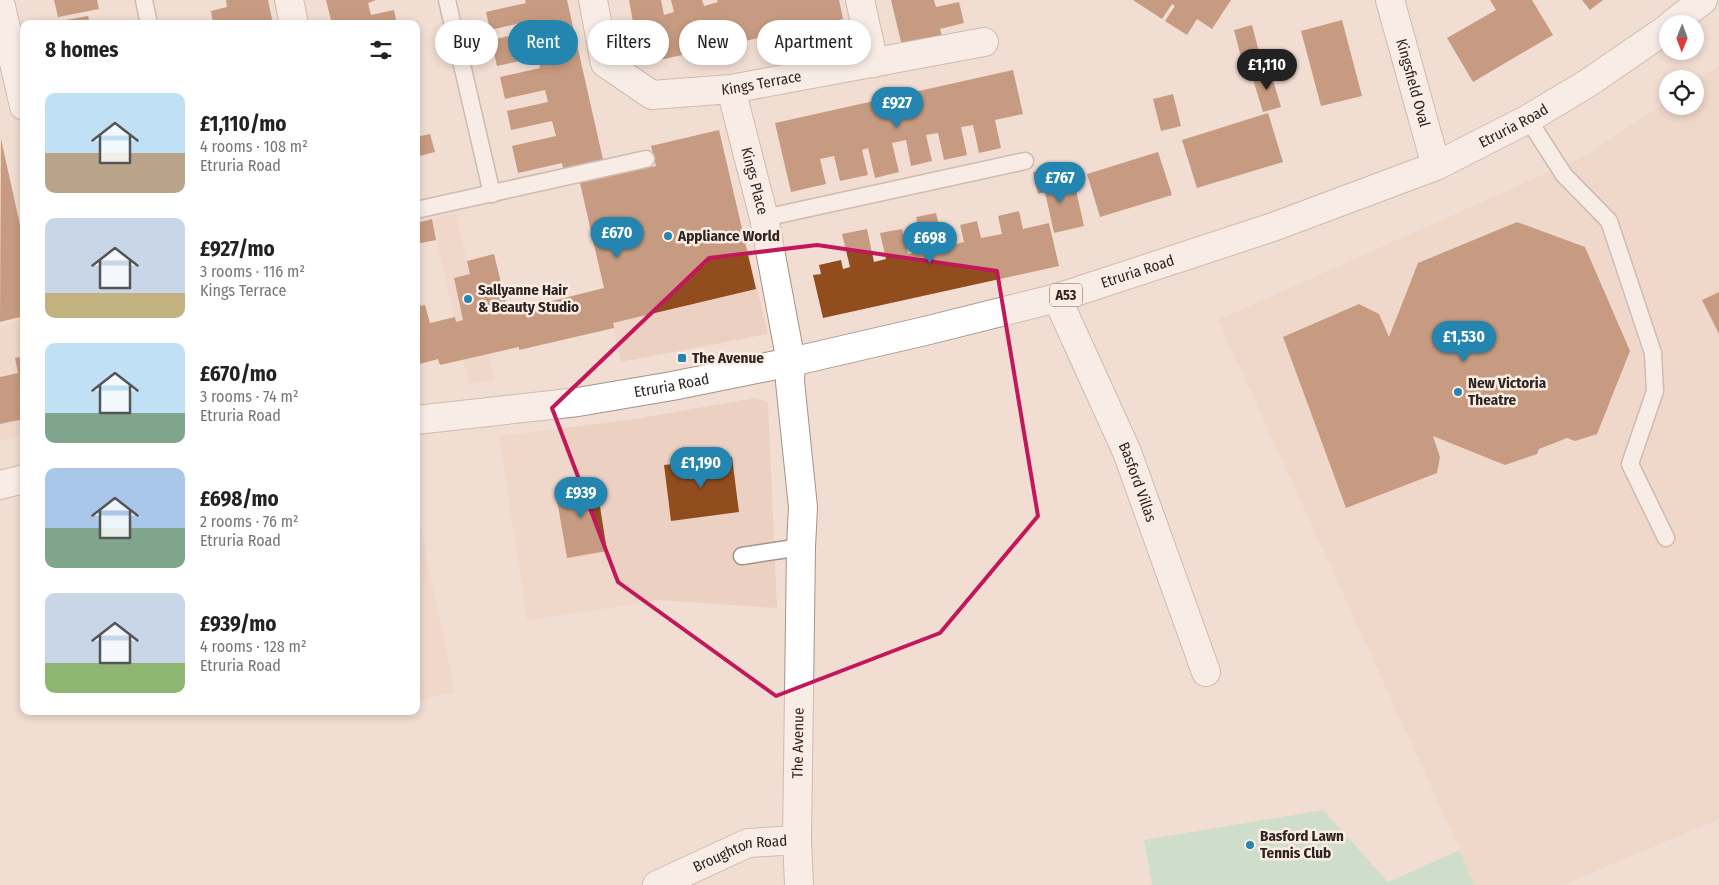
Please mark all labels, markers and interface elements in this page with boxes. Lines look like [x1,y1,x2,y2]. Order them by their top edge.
north arrow [1659,15,1704,60]
map controls [1659,15,1704,115]
chip: Buy [435,20,498,65]
chip: Rent [508,20,578,65]
chip: Filters [588,20,669,65]
chip: New [679,20,747,65]
chip: Apartment [757,20,871,65]
icon: filters [367,36,395,64]
text: 8 homes [45,37,119,63]
street label: Kingsfield Oval [1392,37,1434,129]
pin: £1,110 [1226,48,1308,91]
text: £1,110 [1248,55,1286,74]
street label: Kings Terrace [721,67,803,99]
button: locate [1659,70,1704,115]
pin: £927 [867,86,927,129]
text: £927 [882,93,912,112]
street label: Etruria Road [1476,100,1551,152]
text: £1,110/mo [200,111,286,137]
icon: home [85,113,145,173]
text: 4 rooms · 108 m² [200,137,308,156]
street label: Kings Place [737,145,772,217]
text: Etruria Road [200,156,281,175]
pin: £767 [1030,162,1090,204]
text: £767 [1045,168,1075,187]
pin: £670 [587,216,647,259]
pin: £698 [900,222,960,264]
text: £670 [602,223,632,242]
place label: Appliance World [677,227,780,245]
text: £698 [914,228,946,247]
marker: Appliance World [662,230,674,242]
text: £927/mo [200,236,275,262]
icon: home [85,238,145,298]
street label: Etruria Road [1099,251,1176,292]
text: 3 rooms · 116 m² [200,262,305,281]
text: Kings Terrace [200,281,286,300]
place label: Sallyanne Hair & Beauty Studio [478,281,579,316]
road number: A53 [1050,284,1082,306]
marker: Sallyanne Hair & Beauty Studio [462,293,474,305]
pin: £1,530 [1423,320,1505,363]
text: £1,530 [1443,327,1485,346]
place label: The Avenue [692,349,764,367]
marker: The Avenue [676,352,688,364]
text: £670/mo [200,361,277,387]
icon: home [85,363,145,423]
street label: Etruria Road [633,370,711,401]
place label: New Victoria Theatre [1468,374,1547,409]
marker: New Victoria Theatre [1452,386,1464,398]
text: 3 rooms · 74 m² [200,387,298,406]
text: Etruria Road [200,406,281,425]
street label: Basford Villas [1115,439,1160,524]
pin: £1,190 [660,446,742,489]
text: £1,190 [681,453,721,472]
pin: £939 [551,476,611,519]
text: £939 [565,483,597,502]
text: £698/mo [200,486,279,512]
icon: home [85,488,145,548]
text: 2 rooms · 76 m² [200,512,299,531]
text: Etruria Road [200,531,281,550]
text: £939/mo [200,611,277,637]
icon: home [85,613,145,673]
text: 4 rooms · 128 m² [200,637,307,656]
text: Etruria Road [200,656,281,675]
street label: The Avenue [788,707,808,779]
place label: Basford Lawn Tennis Club [1260,827,1344,862]
street label: Broughton Road [690,832,788,876]
marker: Basford Lawn Tennis Club [1244,839,1256,851]

